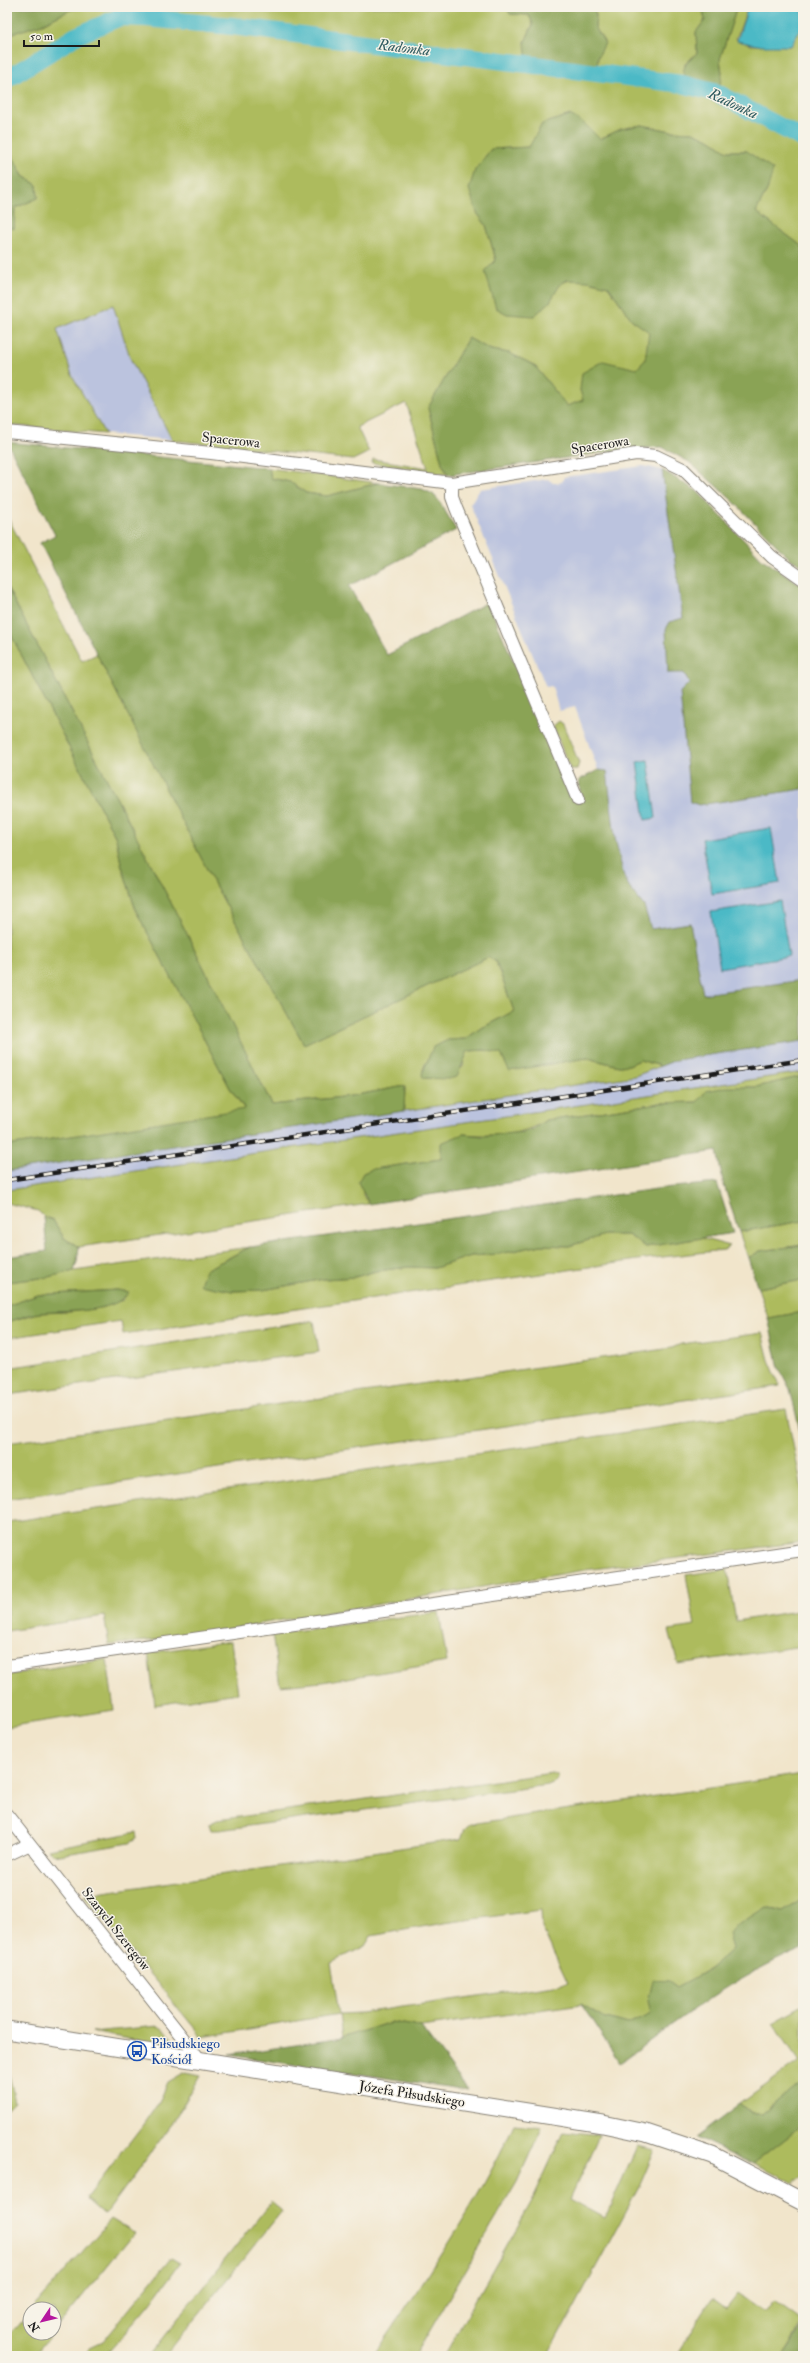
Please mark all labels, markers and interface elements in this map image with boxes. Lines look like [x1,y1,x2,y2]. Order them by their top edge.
scale bar [24,22,99,48]
text: 50 m [30,29,54,44]
water label: Radomka [376,35,431,61]
water label: Radomka [704,84,761,124]
street label: Spacerowa [201,428,261,453]
street label: Spacerowa [570,432,631,459]
street label: Szarych Szeregów [77,1884,154,1975]
place label: Piłsudskiego Kościół [151,2035,220,2068]
bus stop icon: Piłsudskiego Kościół [126,2040,148,2062]
street label: Józefa Piłsudskiego [357,2077,466,2111]
north arrow [22,2301,62,2341]
text: N [25,2318,43,2335]

